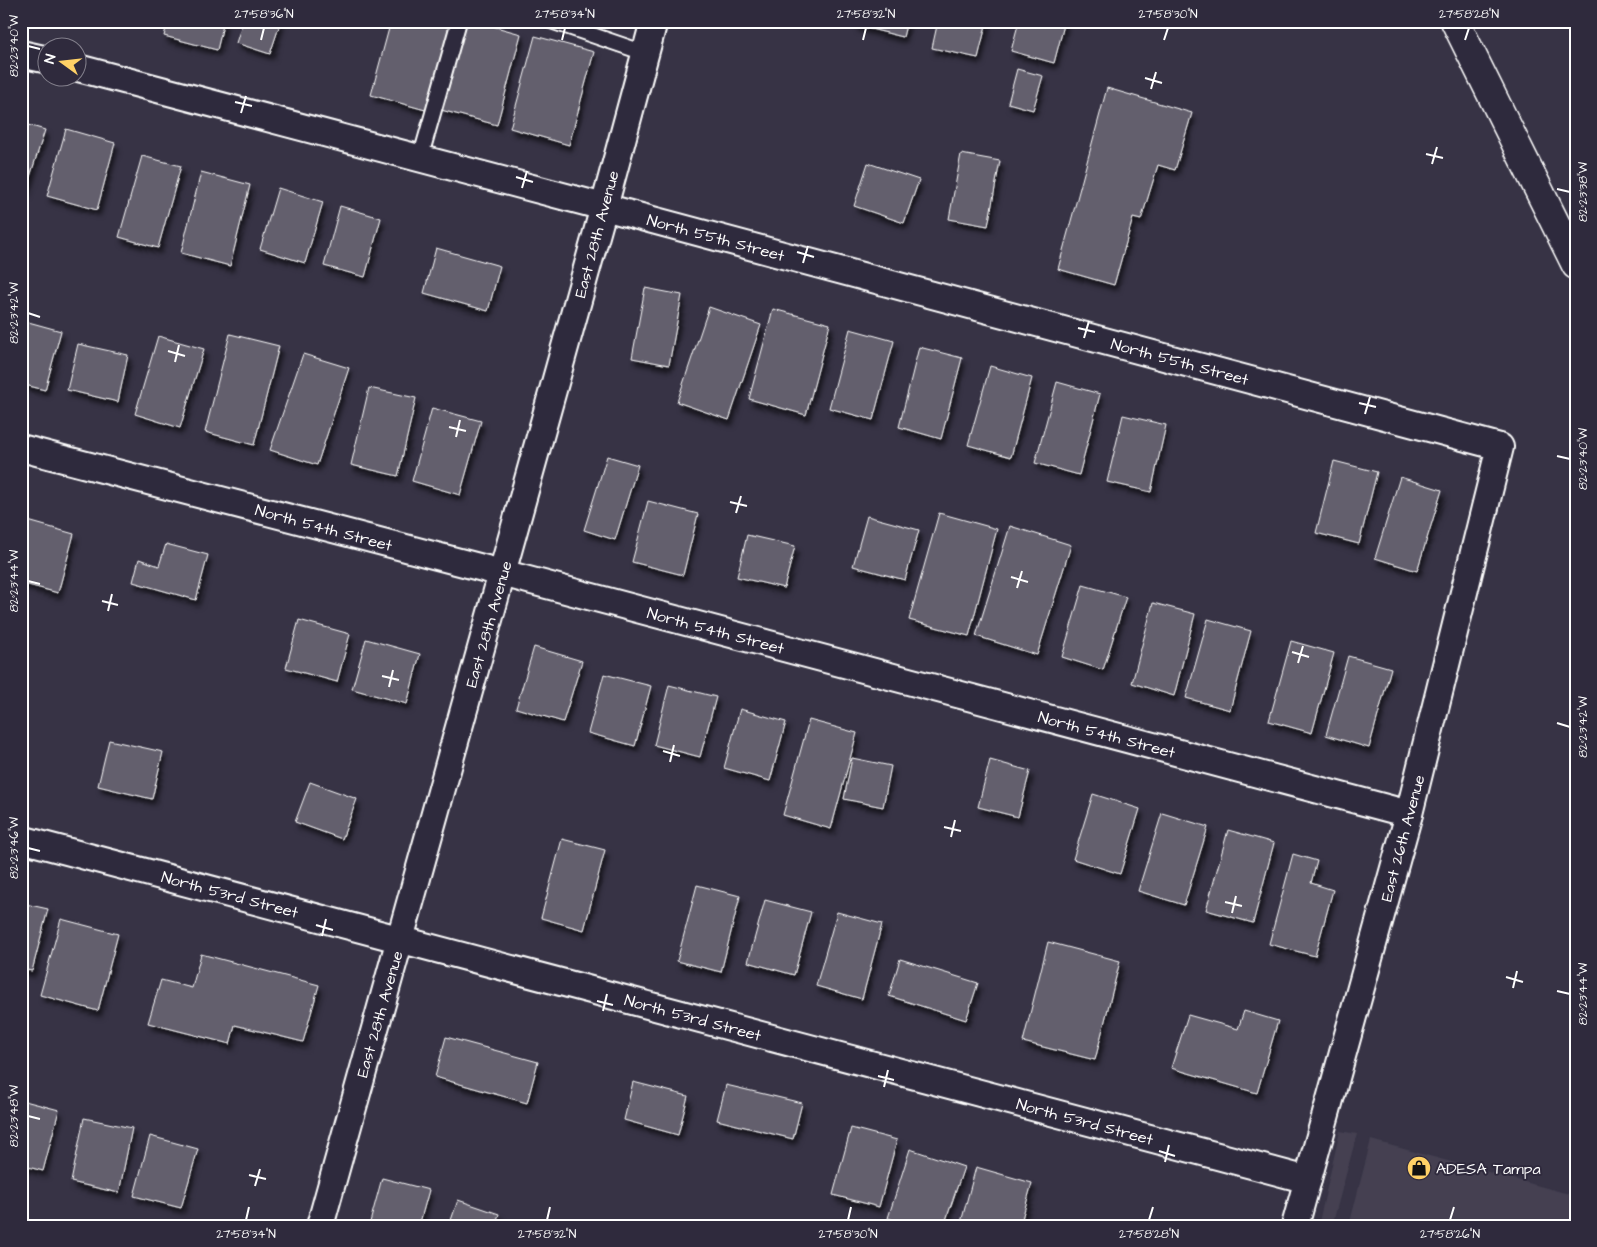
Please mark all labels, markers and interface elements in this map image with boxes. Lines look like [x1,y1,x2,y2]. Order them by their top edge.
text: 27°58'36"N [234,6,294,23]
text: 27°58'34"N [535,6,595,23]
text: 27°58'32"N [837,6,896,23]
text: 27°58'30"N [1138,6,1198,23]
text: 27°58'28"N [1439,6,1500,23]
text: 82°23'40"W [6,14,23,77]
north arrow [38,38,88,88]
text: N [40,52,61,66]
text: 82°23'38"W [1575,161,1592,222]
street label: East 28th Avenue [569,168,625,300]
street label: North 55th Street [645,209,787,267]
text: 82°23'42"W [6,282,23,344]
street label: North 55th Street [1109,333,1251,391]
text: 82°23'40"W [1575,427,1592,490]
street label: North 54th Street [253,499,395,557]
text: 82°23'44"W [6,549,23,612]
street label: East 28th Avenue [460,558,518,690]
street label: North 54th Street [645,602,787,660]
text: 82°23'42"W [1575,696,1592,758]
street label: North 54th Street [1036,706,1178,764]
street label: East 26th Avenue [1375,772,1431,904]
text: 82°23'46"W [6,816,23,879]
street label: North 53rd Street [159,866,301,924]
street label: East 28th Avenue [351,948,409,1080]
text: 82°23'44"W [1575,962,1592,1025]
street label: North 53rd Street [622,989,764,1047]
text: 82°23'48"W [6,1084,23,1147]
street label: North 53rd Street [1014,1093,1156,1151]
shop icon: ADESA Tampa [1406,1155,1432,1181]
place label: ADESA Tampa [1436,1158,1541,1180]
text: 27°58'34"N [216,1226,276,1243]
text: 27°58'32"N [518,1226,577,1243]
text: 27°58'30"N [818,1226,878,1243]
text: 27°58'28"N [1119,1226,1180,1243]
text: 27°58'26"N [1420,1226,1480,1243]

